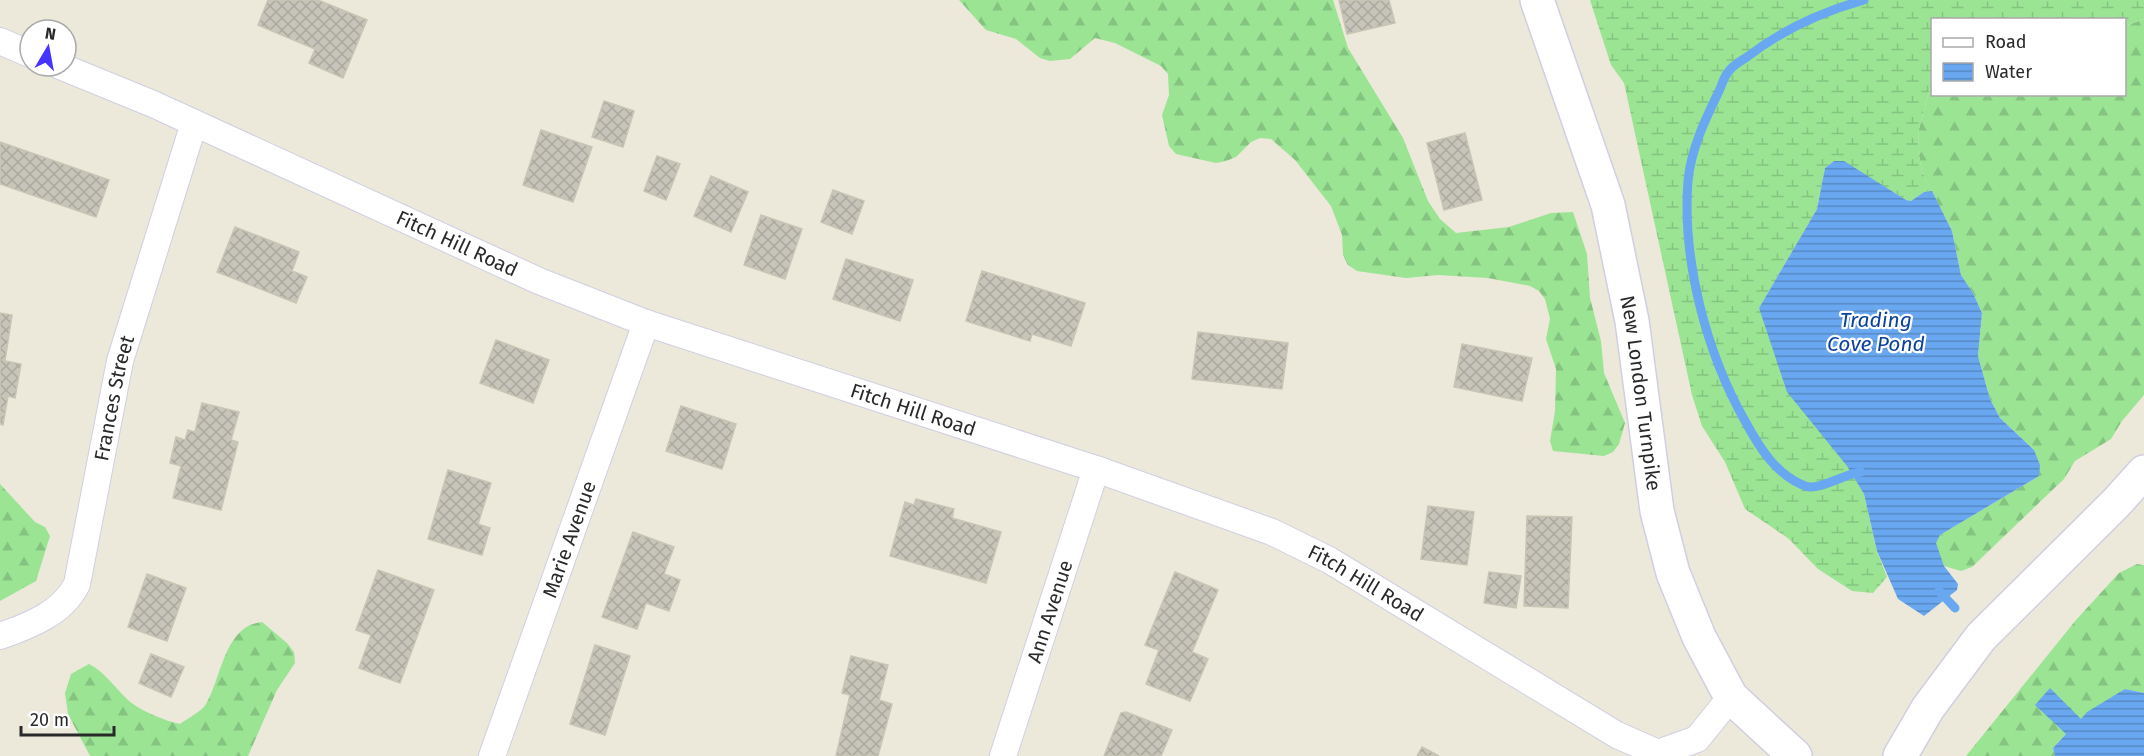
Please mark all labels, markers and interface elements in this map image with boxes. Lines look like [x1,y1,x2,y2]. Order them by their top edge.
north arrow [18,18,78,78]
legend [1931,18,2126,96]
text: N [44,23,57,44]
text: Road [1985,31,2027,53]
text: Water [1985,61,2032,83]
street label: Fitch Hill Road [393,205,522,282]
street label: New London Turnpike [1615,293,1666,492]
water label: Trading Cove Pond [1827,307,1925,357]
street label: Frances Street [89,331,140,463]
street label: Fitch Hill Road [847,378,979,441]
street label: Marie Avenue [537,478,601,601]
street label: Fitch Hill Road [1304,540,1428,627]
street label: Ann Avenue [1022,557,1078,666]
scale bar [21,699,114,737]
text: 20 m [30,709,69,731]

